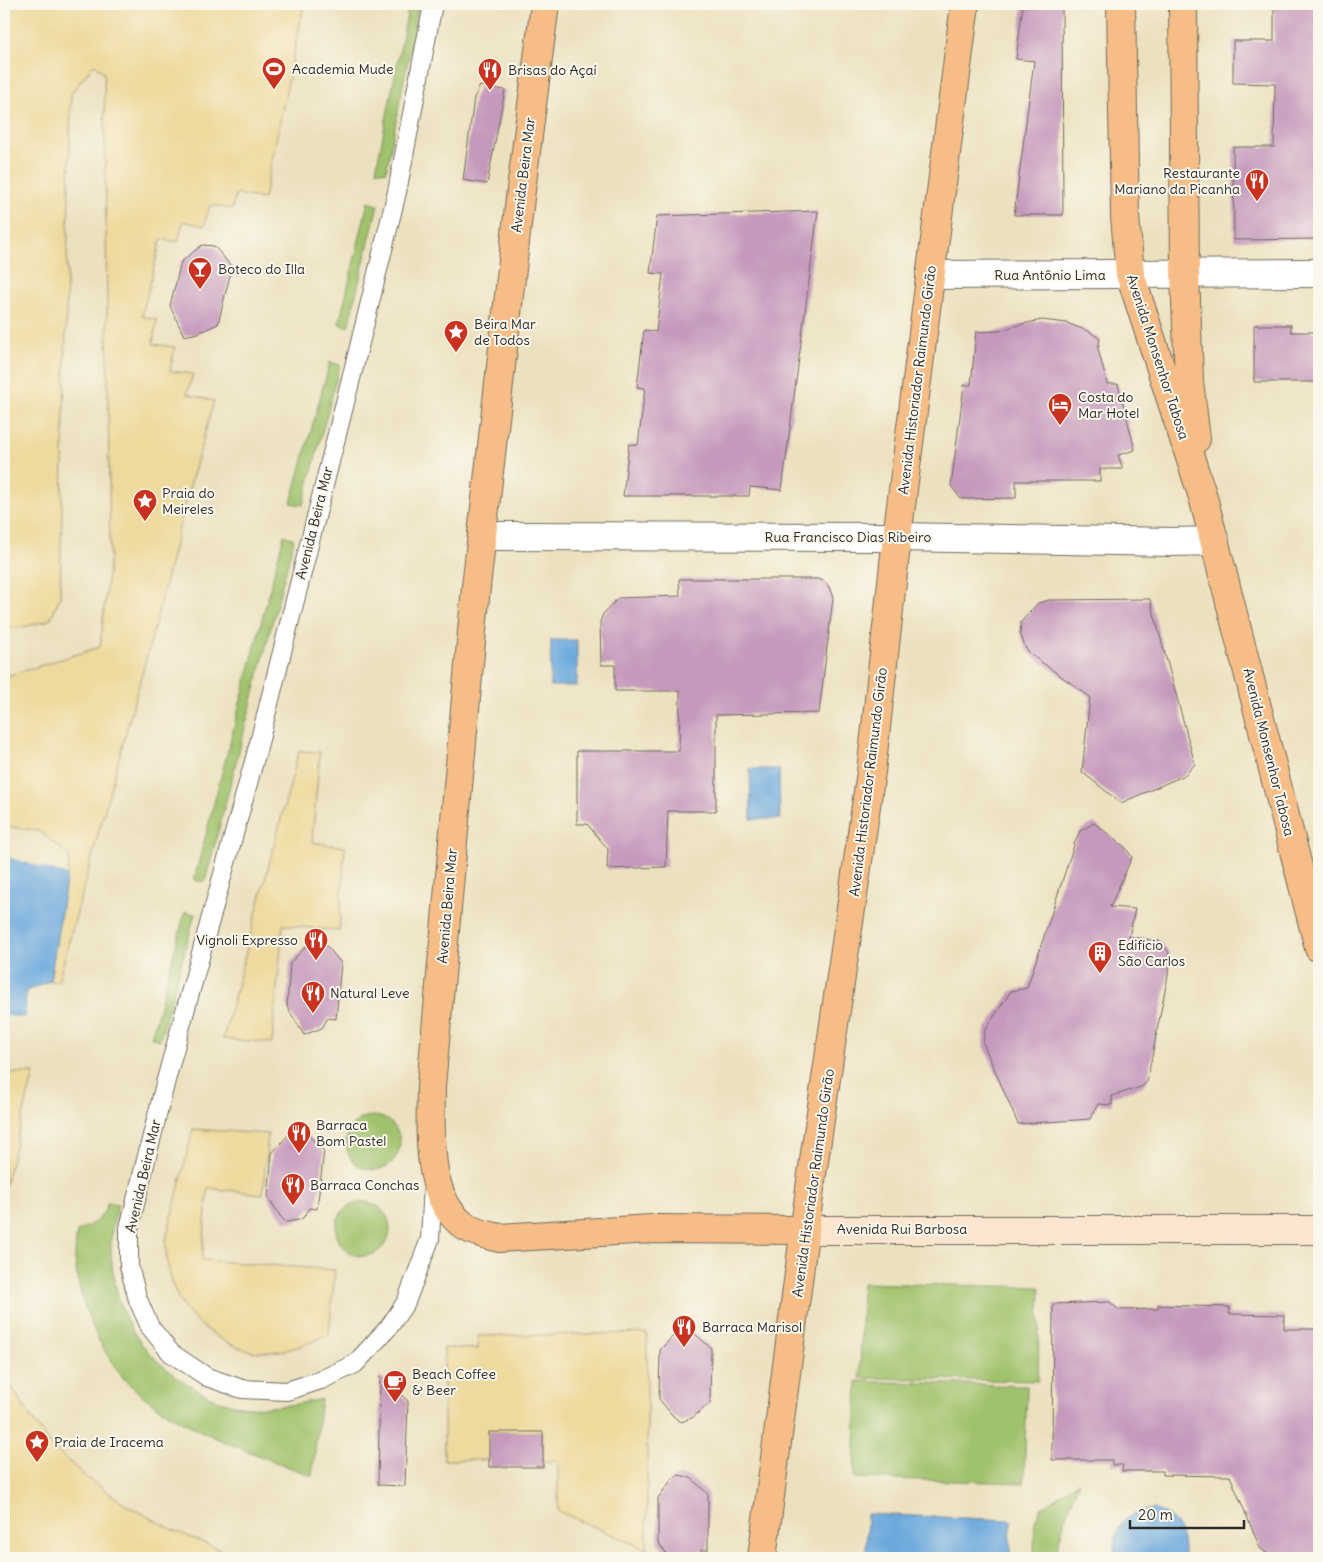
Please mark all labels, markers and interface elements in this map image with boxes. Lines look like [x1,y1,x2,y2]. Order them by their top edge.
sports icon: Academia Mude [261,56,287,90]
restaurant icon: Brisas do Açaí [477,57,503,91]
place label: Academia Mude [292,60,394,78]
place label: Brisas do Açaí [508,61,597,79]
street label: Avenida Beira Mar [507,116,539,234]
place label: Restaurante Mariano da Picanha [1114,164,1240,198]
restaurant icon: Restaurante Mariano da Picanha [1244,168,1270,202]
bar icon: Boteco do Illa [187,256,213,290]
place label: Boteco do Illa [218,260,305,278]
street label: Avenida Historiador Raimundo Girão [894,264,940,496]
street label: Rua Antônio Lima [994,266,1106,284]
street label: Avenida Monsenhor Tabosa [1123,272,1193,442]
place label: Beira Mar de Todos [474,315,536,349]
place icon: Beira Mar de Todos [443,319,469,353]
place label: Costa do Mar Hotel [1078,388,1139,422]
hotel icon: Costa do Mar Hotel [1047,392,1073,426]
street label: Avenida Beira Mar [291,464,337,581]
place label: Praia do Meireles [162,484,215,518]
place icon: Praia do Meireles [132,488,158,522]
street label: Rua Francisco Dias Ribeiro [765,528,932,546]
street label: Avenida Historiador Raimundo Girão [845,666,891,898]
street label: Avenida Monsenhor Tabosa [1239,666,1299,838]
street label: Avenida Beira Mar [433,847,461,964]
restaurant icon: Vignoli Expresso [303,927,329,961]
place label: Vignoli Expresso [196,931,298,949]
place label: Edifício São Carlos [1118,936,1185,970]
building icon: Edifício São Carlos [1087,940,1113,974]
restaurant icon: Natural Leve [300,980,326,1014]
place label: Natural Leve [330,984,410,1002]
street label: Avenida Historiador Raimundo Girão [788,1067,838,1298]
place label: Barraca Bom Pastel [316,1116,386,1150]
street label: Avenida Beira Mar [121,1117,165,1234]
restaurant icon: Barraca Bom Pastel [286,1120,312,1154]
restaurant icon: Barraca Conchas [280,1172,306,1206]
place label: Barraca Conchas [310,1176,419,1194]
street label: Avenida Rui Barbosa [837,1220,967,1238]
restaurant icon: Barraca Marisol [671,1314,697,1348]
place label: Barraca Marisol [702,1318,802,1336]
place label: Beach Coffee & Beer [412,1365,496,1399]
cafe icon: Beach Coffee & Beer [382,1369,408,1403]
place icon: Praia de Iracema [24,1429,50,1463]
place label: Praia de Iracema [54,1433,164,1451]
scale bar [1130,1497,1244,1529]
text: 20 m [1138,1505,1173,1524]

